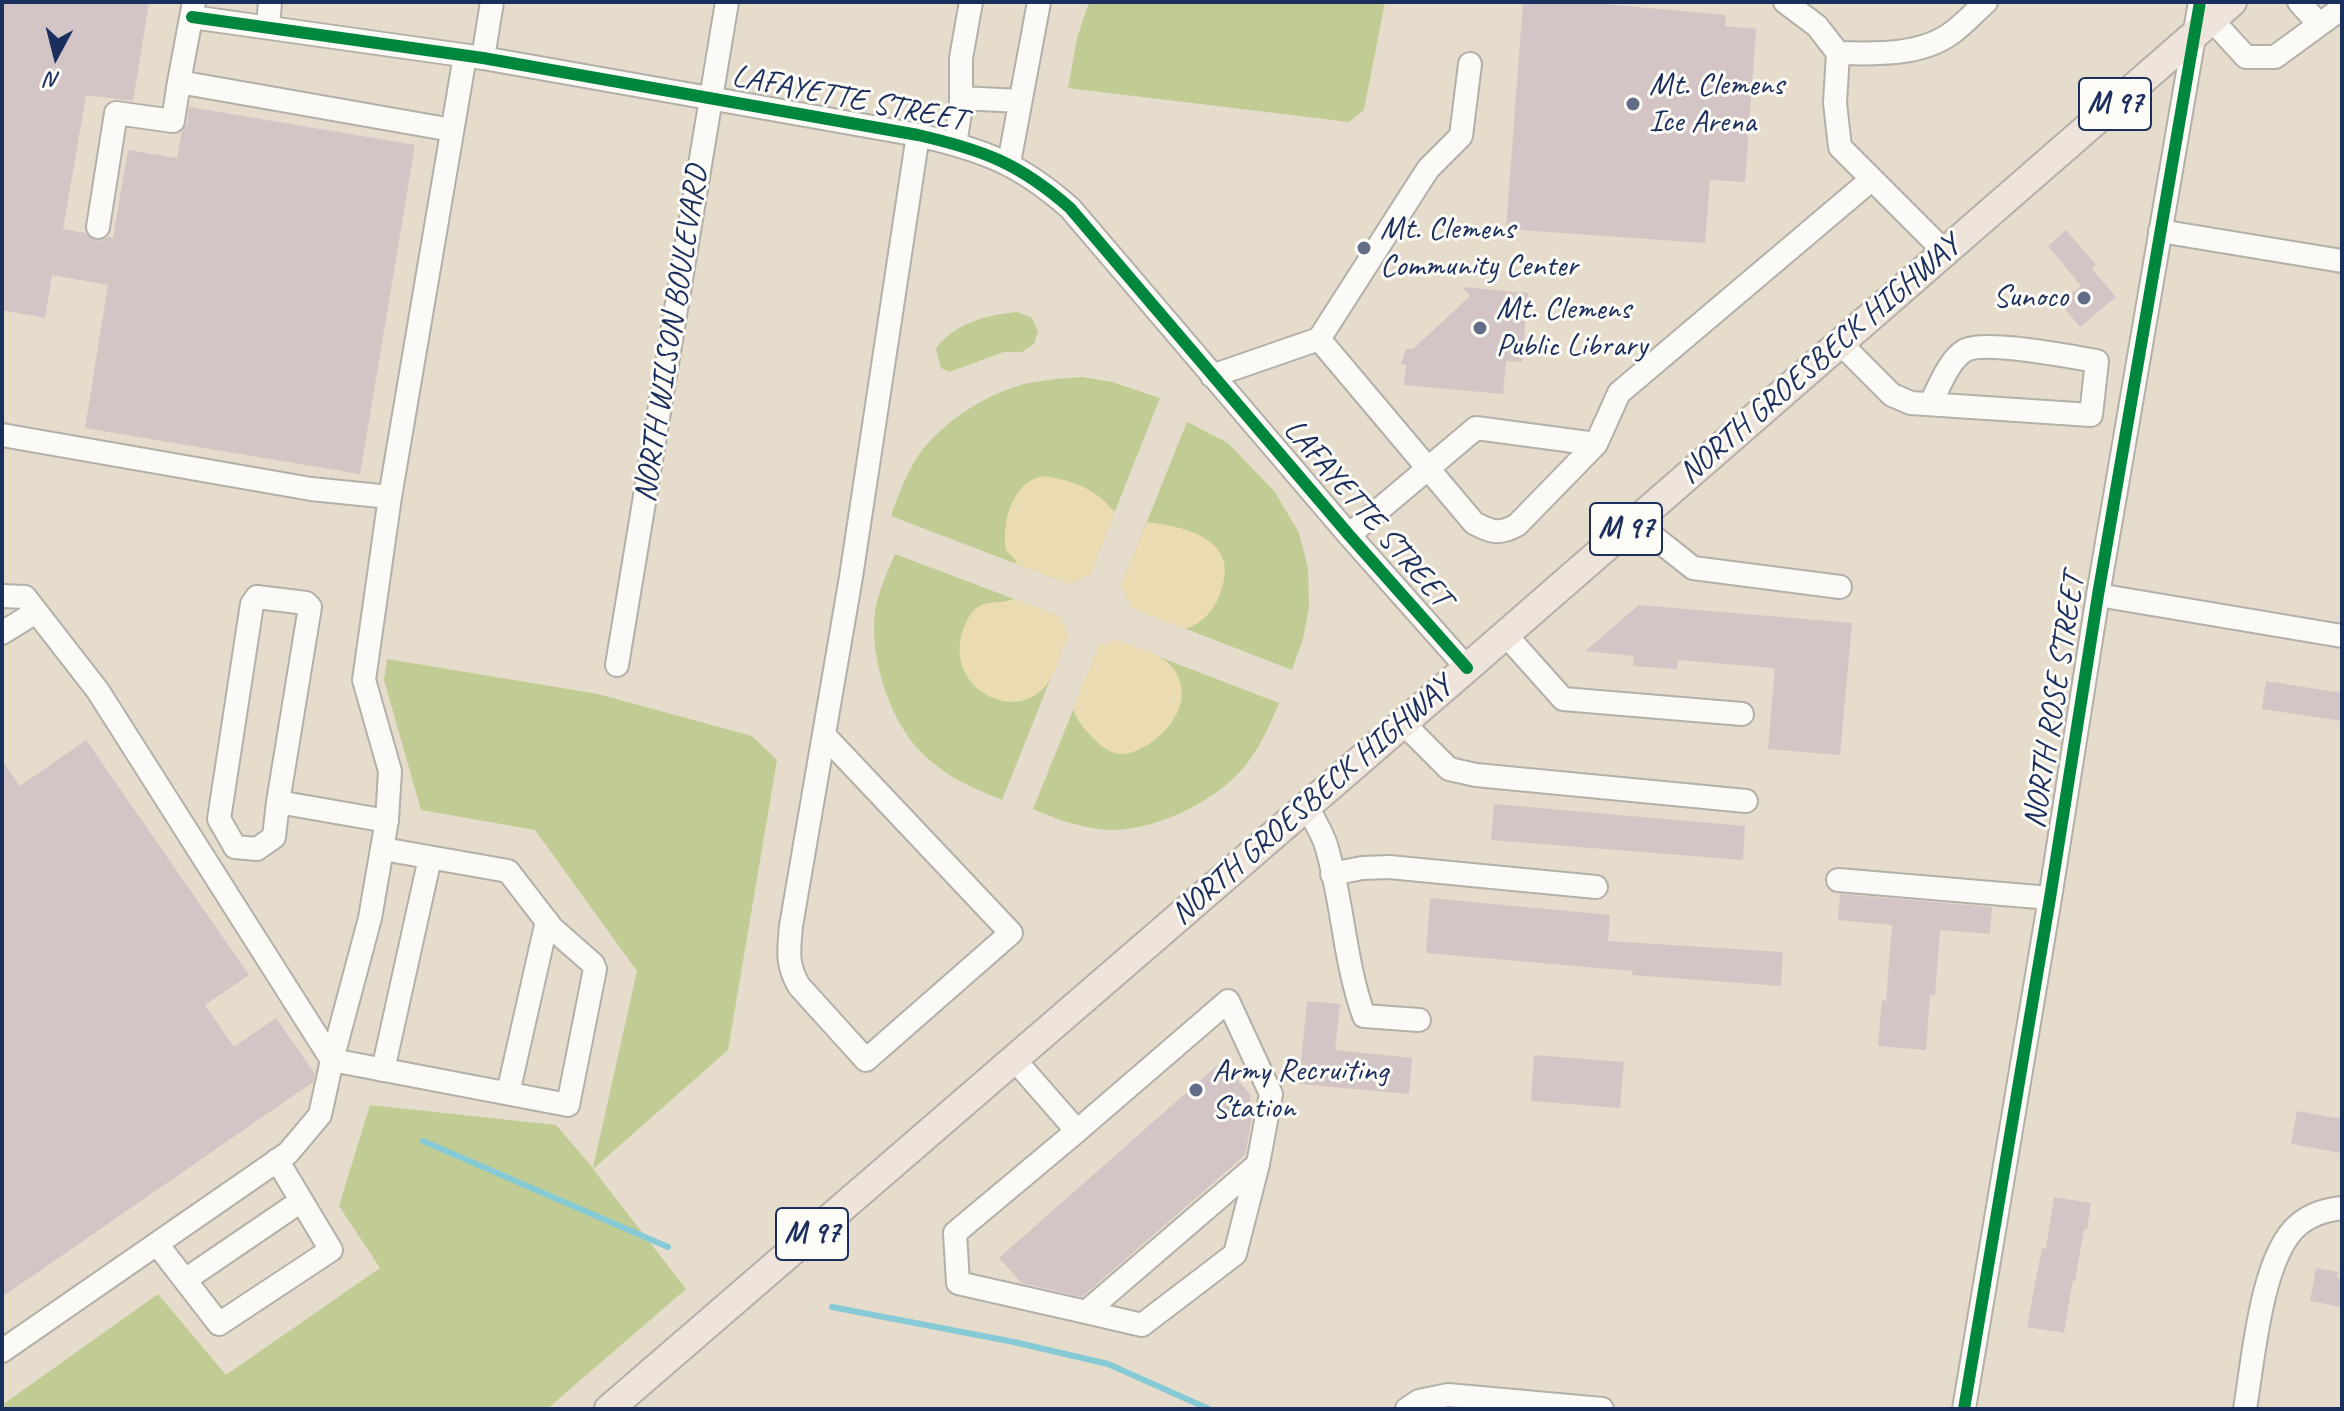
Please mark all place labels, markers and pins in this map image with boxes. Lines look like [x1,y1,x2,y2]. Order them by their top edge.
place label: Mt. Clemens Ice Arena [1649,67,1784,142]
marker: Mt. Clemens Ice Arena [1624,95,1642,113]
place label: Mt. Clemens Community Center [1380,211,1578,286]
marker: Mt. Clemens Community Center [1355,239,1373,257]
place label: Sunoco [1993,279,2068,317]
marker: Sunoco [2075,289,2093,307]
place label: Mt. Clemens Public Library [1496,291,1647,366]
marker: Mt. Clemens Public Library [1471,319,1489,337]
place label: Army Recruiting Station [1212,1053,1388,1128]
marker: Army Recruiting Station [1187,1081,1205,1099]

